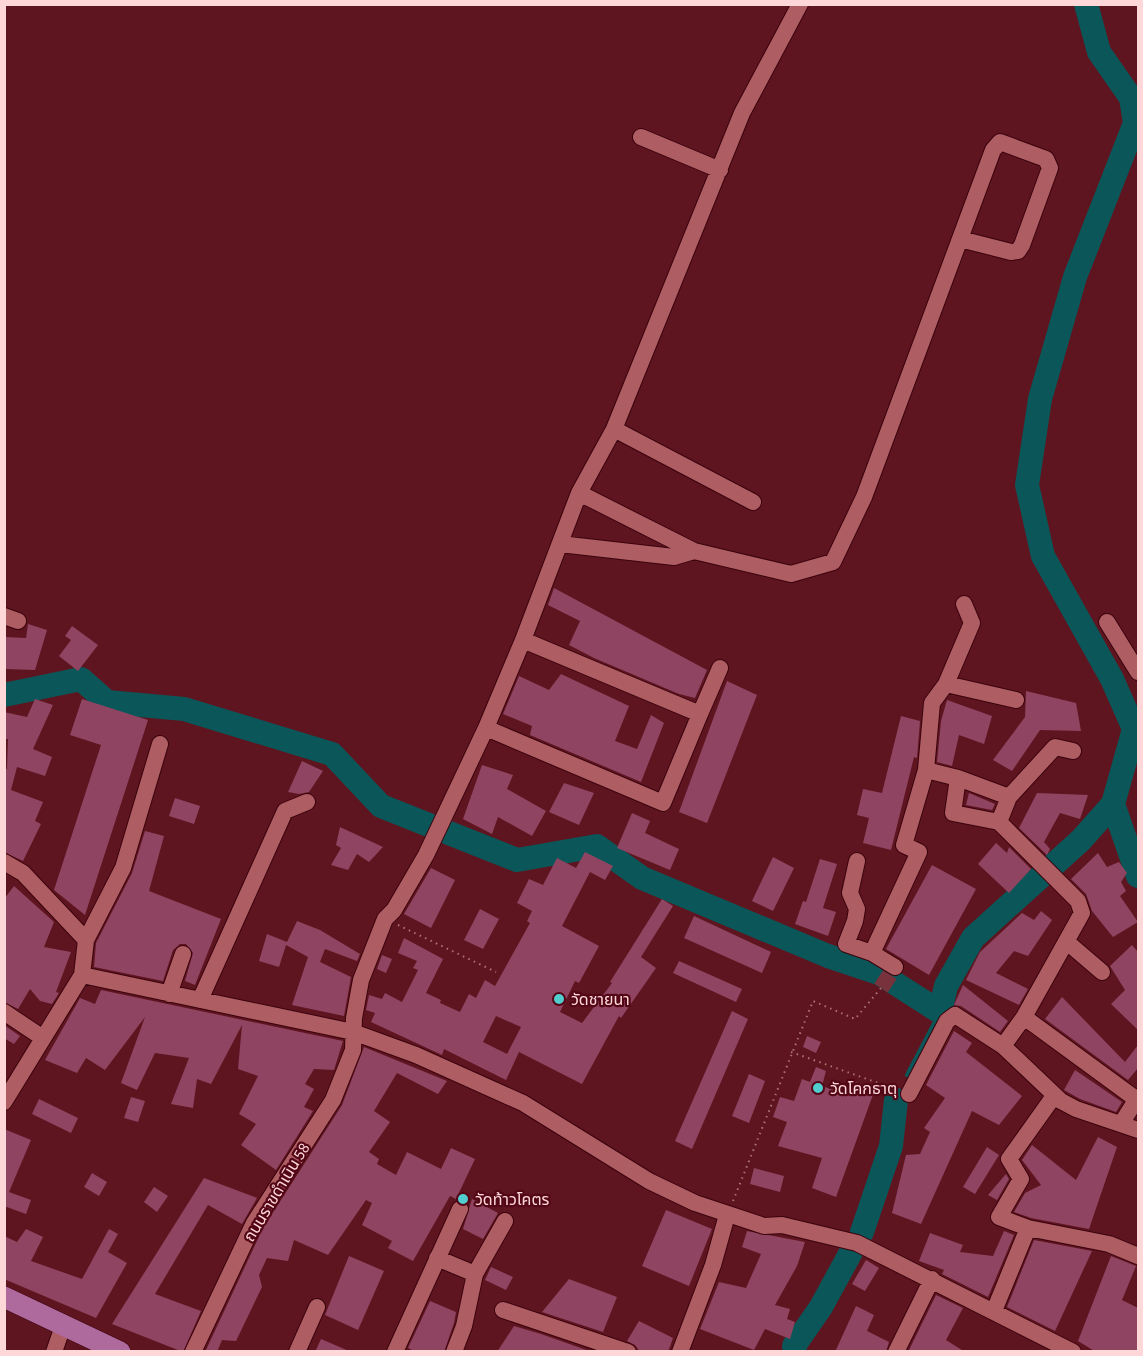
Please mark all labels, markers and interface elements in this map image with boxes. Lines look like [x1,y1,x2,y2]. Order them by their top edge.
place label: วัดชายนา [571,989,630,1011]
marker: วัดชายนา [552,992,566,1006]
place label: วัดโคกธาตุ [830,1078,897,1100]
marker: วัดโคกธาตุ [811,1081,825,1095]
street label: ถนนราขดำเนิน 58 [239,1139,315,1246]
place label: วัดท้าวโคตร [475,1189,550,1211]
marker: วัดท้าวโคตร [456,1192,470,1206]

